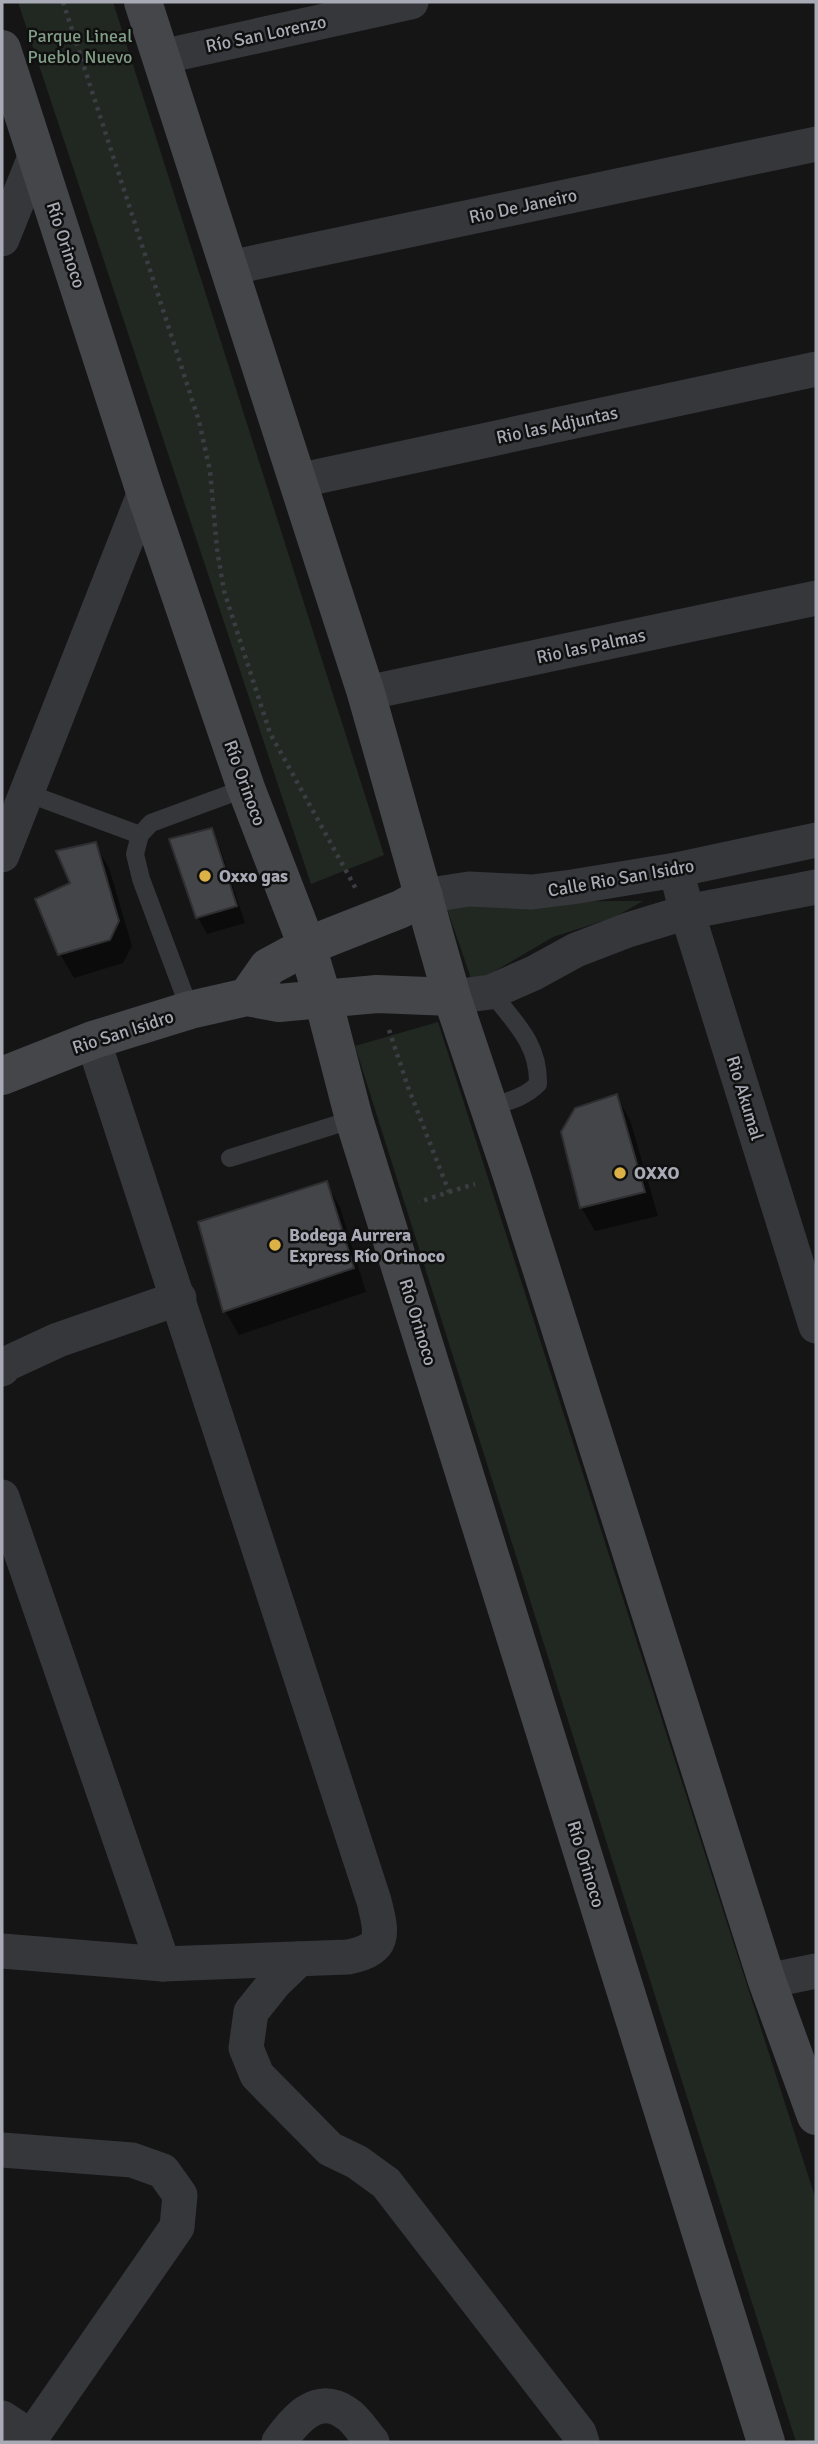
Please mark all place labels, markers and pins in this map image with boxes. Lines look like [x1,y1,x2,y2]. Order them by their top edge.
place label: Oxxo gas [219,865,288,887]
marker: Oxxo gas [197,868,213,884]
place label: OXXO [634,1162,680,1184]
marker: OXXO [612,1165,628,1181]
place label: Bodega Aurrera Express Río Orinoco [289,1224,445,1267]
marker: Bodega Aurrera Express Río Orinoco [267,1237,283,1253]

